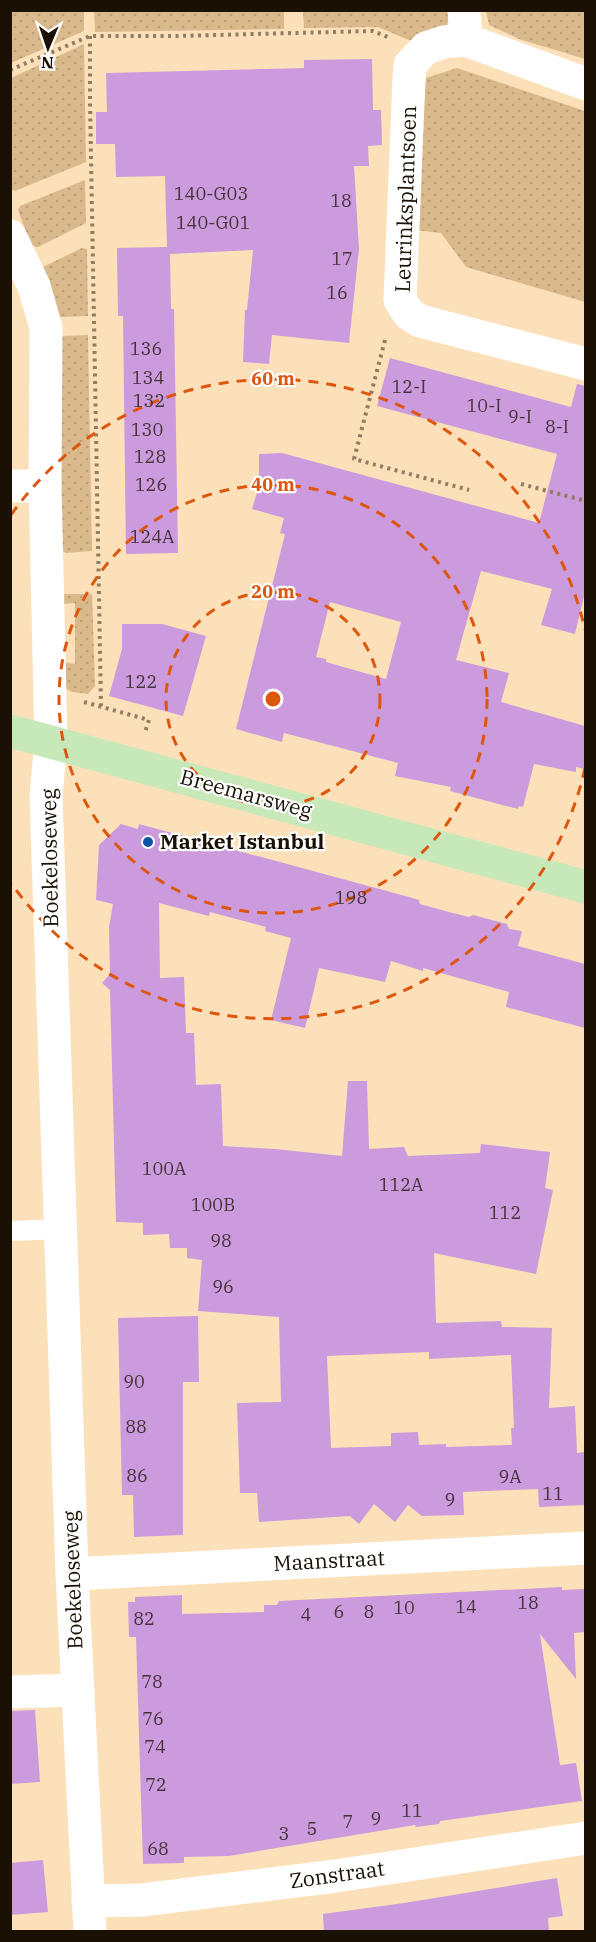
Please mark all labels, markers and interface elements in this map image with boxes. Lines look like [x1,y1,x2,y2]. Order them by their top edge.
north arrow [18,18,78,78]
text: N [41,53,54,73]
street label: Leurinksplantsoen [388,105,422,293]
house number: 140-G03 [174,182,248,205]
house number: 18 [330,189,352,212]
house number: 140-G01 [176,211,250,234]
house number: 17 [331,247,353,270]
house number: 16 [326,281,348,304]
house number: 136 [130,337,162,360]
house number: 134 [132,366,164,389]
text: 60 m [251,367,295,390]
house number: 12-I [392,375,426,398]
house number: 132 [133,389,165,412]
house number: 10-I [467,394,501,417]
house number: 9-I [508,405,532,428]
house number: 8-I [545,415,569,438]
house number: 130 [131,418,163,441]
house number: 128 [134,445,166,468]
house number: 126 [135,473,167,496]
text: 40 m [251,473,295,496]
house number: 124A [130,525,175,548]
text: 20 m [251,580,295,603]
house number: 122 [125,670,157,693]
centre of rings [263,689,283,709]
street label: Breemarsweg [177,762,316,824]
street label: Boekeloseweg [34,788,64,928]
place label: Market Istanbul [160,827,324,855]
marker: Market Istanbul [141,835,155,849]
house number: 198 [335,886,367,909]
house number: 100A [142,1157,187,1180]
house number: 112A [379,1173,424,1196]
house number: 100B [191,1193,235,1216]
house number: 112 [489,1201,521,1224]
house number: 98 [210,1229,232,1252]
house number: 96 [212,1275,234,1298]
house number: 90 [123,1370,145,1393]
house number: 88 [125,1415,147,1438]
house number: 86 [126,1464,148,1487]
house number: 9A [498,1465,522,1488]
house number: 11 [542,1482,564,1505]
house number: 9 [445,1488,455,1511]
street label: Boekeloseweg [56,1509,88,1650]
street label: Maanstraat [272,1543,385,1577]
house number: 18 [517,1591,539,1614]
house number: 14 [455,1595,477,1618]
house number: 10 [393,1596,415,1619]
house number: 6 [334,1600,344,1623]
house number: 8 [364,1600,374,1623]
house number: 4 [301,1603,311,1626]
house number: 82 [133,1607,155,1630]
house number: 78 [141,1670,163,1693]
house number: 76 [142,1707,164,1730]
house number: 74 [144,1735,166,1758]
house number: 72 [145,1773,167,1796]
house number: 11 [401,1799,423,1822]
house number: 9 [371,1807,381,1830]
house number: 7 [343,1810,353,1833]
house number: 5 [307,1817,317,1840]
house number: 3 [279,1822,289,1845]
house number: 68 [147,1837,169,1860]
street label: Zonstraat [288,1854,386,1895]

